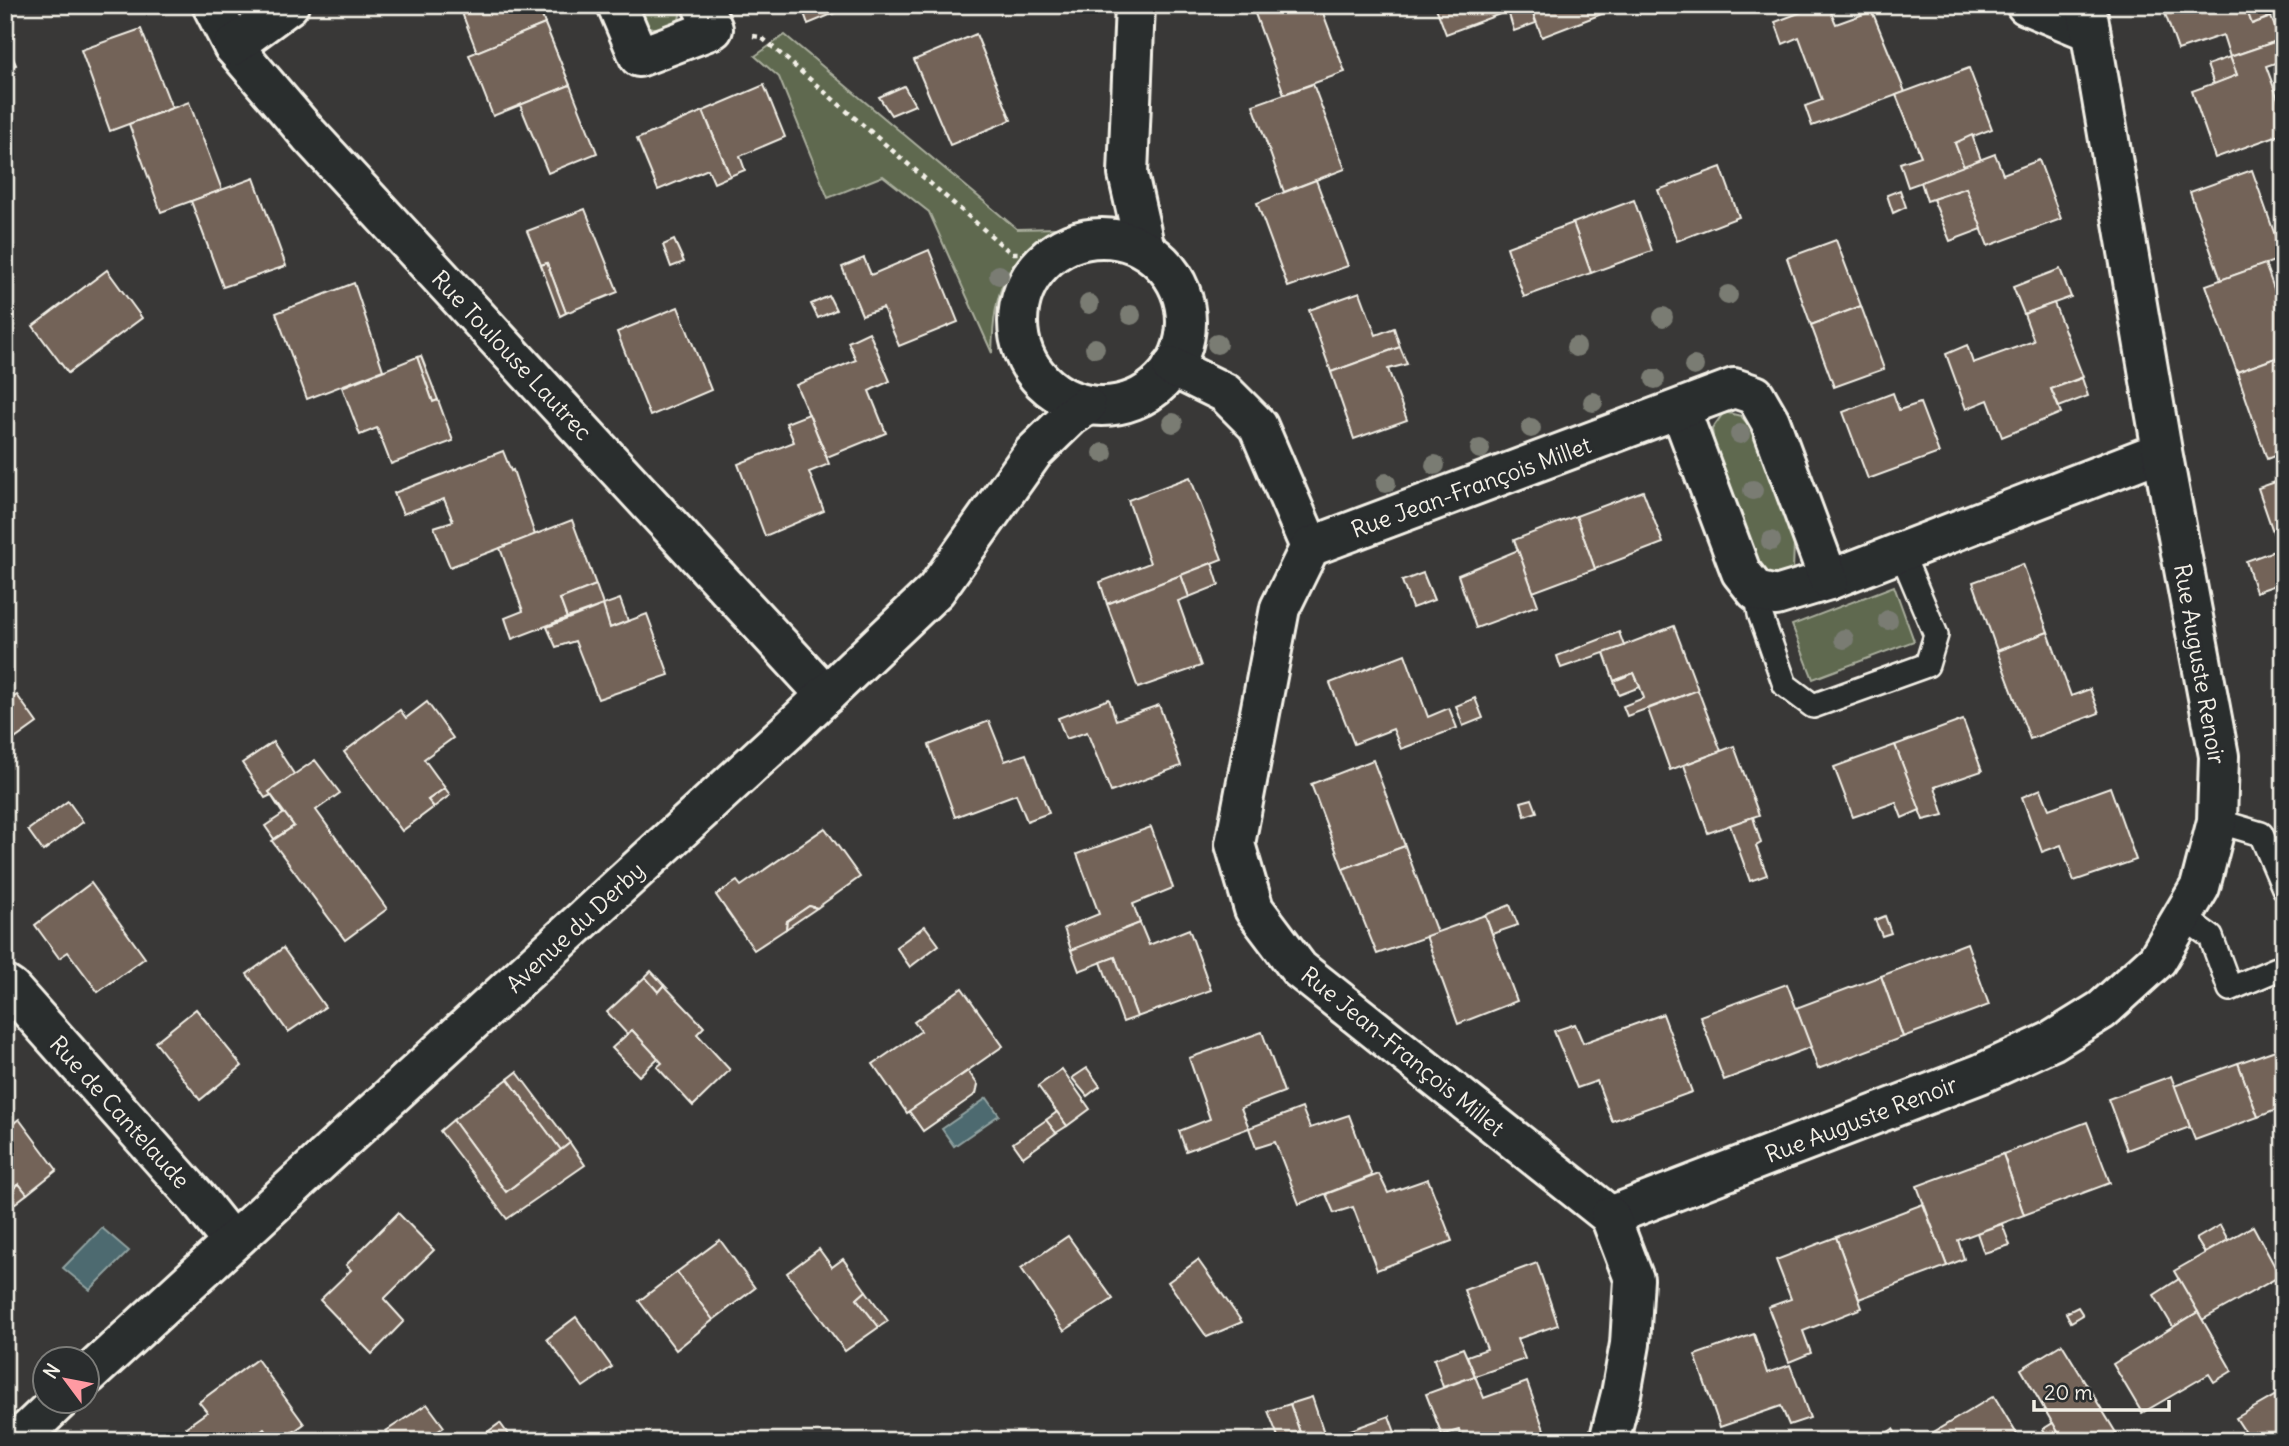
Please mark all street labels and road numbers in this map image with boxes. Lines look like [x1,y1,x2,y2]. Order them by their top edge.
street label: Rue Toulouse Lautrec [426,264,598,446]
street label: Rue Jean-François Millet [1347,430,1595,544]
street label: Rue Auguste Renoir [2168,561,2232,767]
street label: Avenue du Derby [500,855,650,999]
street label: Rue Jean-François Millet [1295,960,1511,1142]
street label: Rue de Cantelaude [44,1030,196,1194]
street label: Rue Auguste Renoir [1761,1069,1962,1169]

